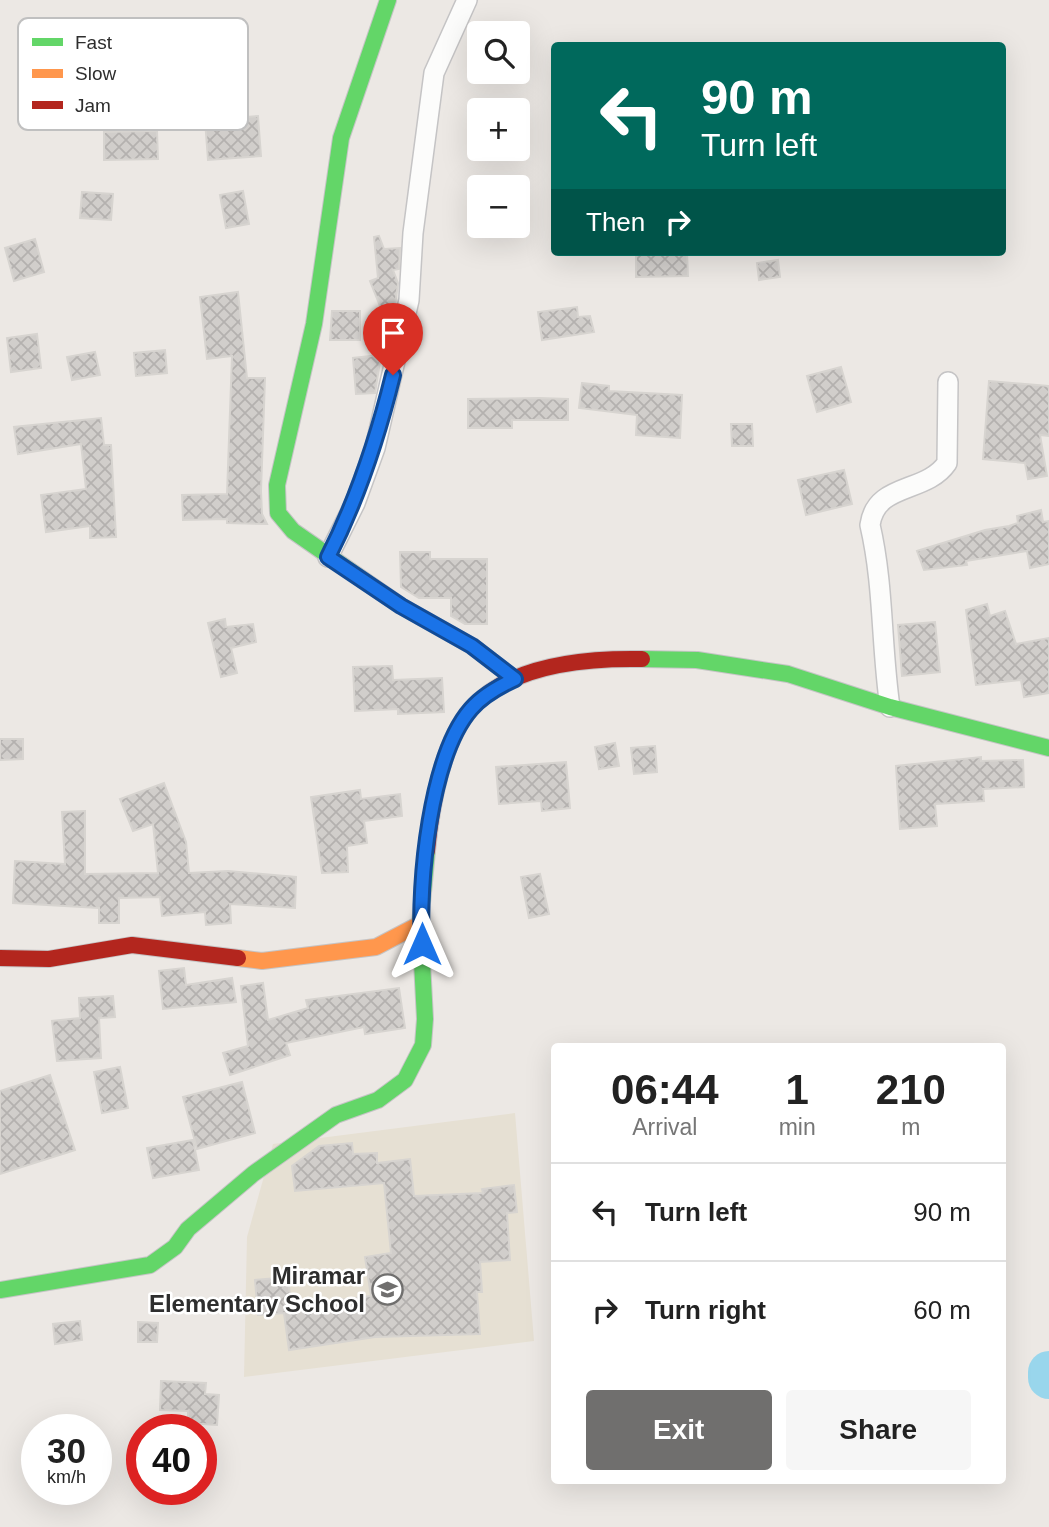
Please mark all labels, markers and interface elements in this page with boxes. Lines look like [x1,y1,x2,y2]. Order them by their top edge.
legend [18,18,248,130]
map controls [467,21,530,238]
button: search [467,21,530,84]
text: Fast [75,32,113,53]
text: Slow [75,63,116,84]
icon: left [586,70,677,161]
text: 90 m [701,70,813,124]
text: Jam [75,95,111,116]
button: + [467,98,530,161]
text: Turn left [701,127,817,163]
button: − [467,175,530,238]
icon: right [659,203,697,241]
text: Then [586,207,645,237]
pin [363,303,423,375]
icon: arrive [374,314,412,352]
position arrow [385,907,459,981]
text: 06:44 [611,1066,719,1113]
text: 1 [785,1066,809,1113]
text: 210 [876,1066,946,1113]
text: Arrival [632,1114,697,1140]
text: min [779,1114,816,1140]
text: m [901,1114,920,1140]
icon: left [586,1193,624,1231]
text: Turn left [645,1197,747,1227]
text: 90 m [913,1197,971,1227]
place label: Miramar Elementary School [149,1262,365,1317]
school or university icon: Miramar Elementary School [371,1272,405,1306]
icon: right [586,1291,624,1329]
text: Turn right [645,1295,766,1325]
text: 60 m [913,1295,971,1325]
button: Exit [586,1390,772,1470]
button: Share [786,1390,971,1470]
speed limit sign: 40 [126,1414,217,1505]
text: 30 [47,1431,86,1470]
text: km/h [47,1467,86,1487]

